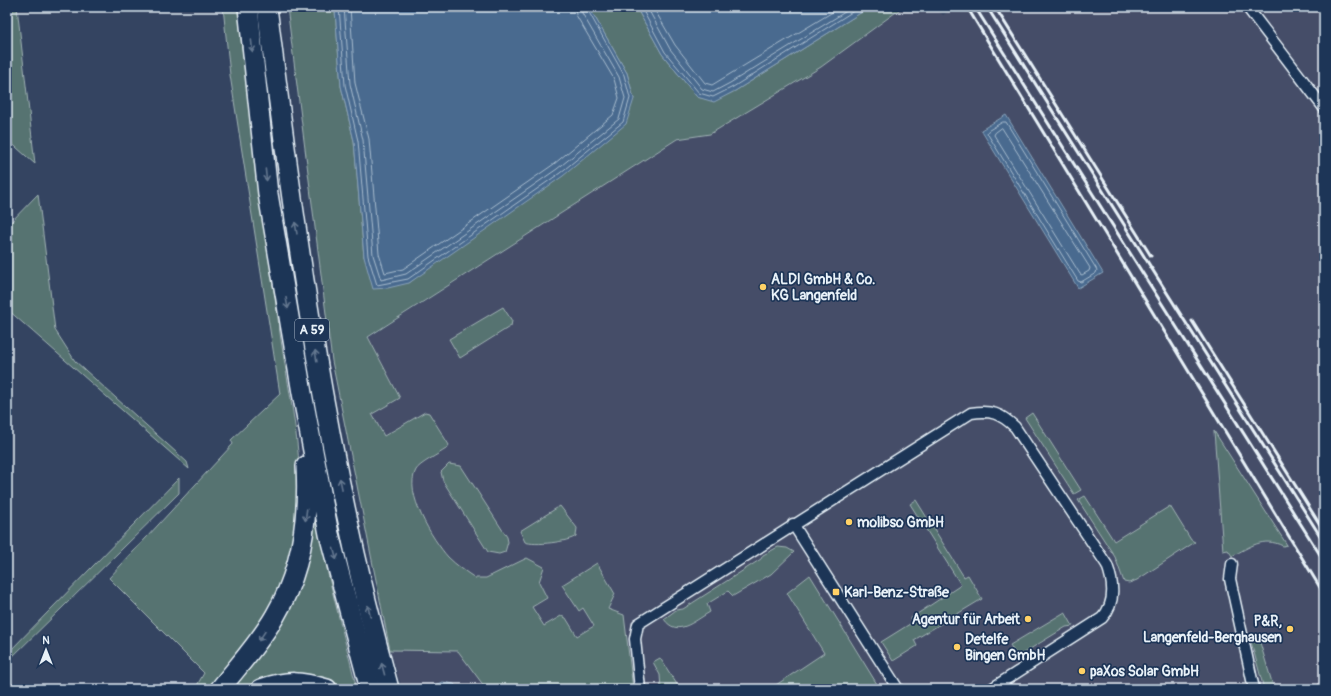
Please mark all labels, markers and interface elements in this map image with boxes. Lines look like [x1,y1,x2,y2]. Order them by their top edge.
one-way arrow [248,39,256,52]
one-way arrow [262,168,270,181]
one-way arrow [292,222,300,235]
place label: ALDI GmbH & Co. KG Langenfeld [771,271,875,304]
marker: ALDI GmbH & Co. KG Langenfeld [758,282,768,292]
one-way arrow [283,296,291,309]
road number: A 59 [295,319,329,341]
one-way arrow [312,350,320,363]
one-way arrow [337,478,345,491]
one-way arrow [302,508,310,521]
place label: molibso GmbH [857,514,944,531]
marker: molibso GmbH [844,517,854,527]
one-way arrow [331,547,339,560]
place label: Karl-Benz-Straße [844,584,950,601]
marker: Karl-Benz-Straße [831,587,841,597]
one-way arrow [365,605,372,618]
place label: Agentur für Arbeit [912,611,1020,628]
place label: P&R, Langenfeld-Berghausen [1143,613,1282,646]
marker: Agentur für Arbeit [1023,614,1033,624]
marker: P&R, Langenfeld-Berghausen [1285,624,1295,634]
north arrow [26,630,66,670]
one-way arrow [258,630,266,641]
place label: Detelfe Bingen GmbH [965,631,1045,664]
text: N [42,634,50,647]
marker: Detelfe Bingen GmbH [952,642,962,652]
one-way arrow [379,663,386,676]
place label: paXos Solar GmbH [1090,663,1199,680]
marker: paXos Solar GmbH [1077,666,1087,676]

